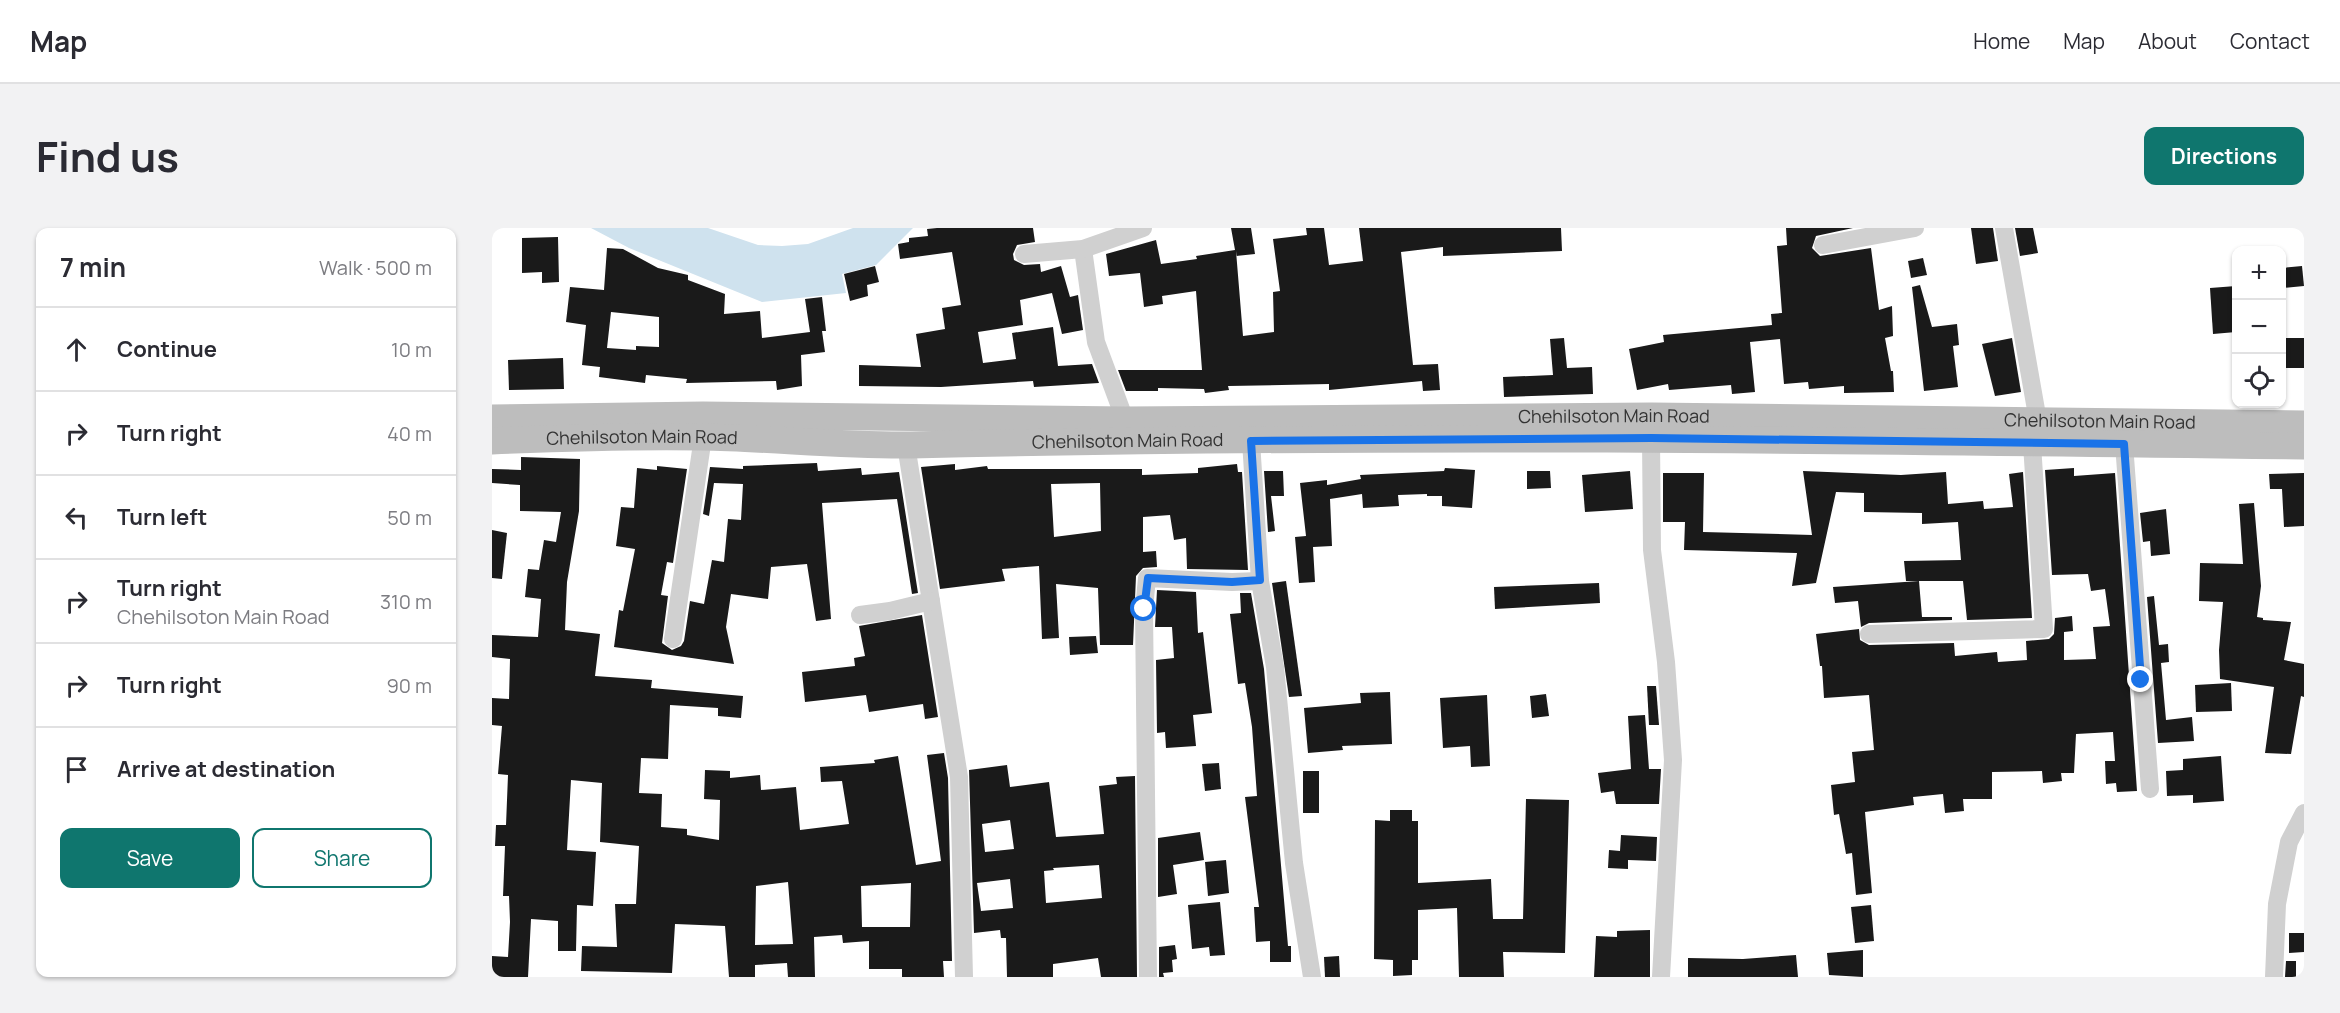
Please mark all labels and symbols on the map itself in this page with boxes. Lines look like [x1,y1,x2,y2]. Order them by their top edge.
street label: Chehilsoton Main Road [1518,403,1710,428]
street label: Chehilsoton Main Road [2004,407,2196,434]
street label: Chehilsoton Main Road [546,424,738,450]
street label: Chehilsoton Main Road [1032,427,1224,454]
route start [1130,595,1156,621]
route end [2127,666,2153,692]

